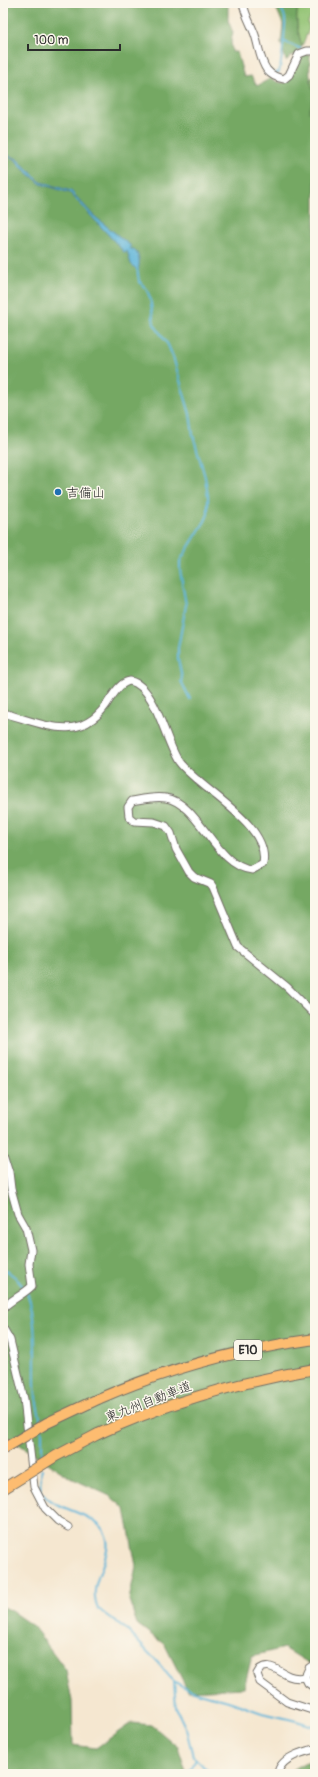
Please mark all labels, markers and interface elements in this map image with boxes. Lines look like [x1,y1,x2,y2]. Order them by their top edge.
scale bar [28,26,120,52]
text: 100 m [34,33,69,48]
place label: 吉備山 [66,485,105,501]
marker: 吉備山 [53,487,63,497]
road number: E10 [234,1340,262,1360]
street label: 東九州自動車道 [103,1378,194,1426]

